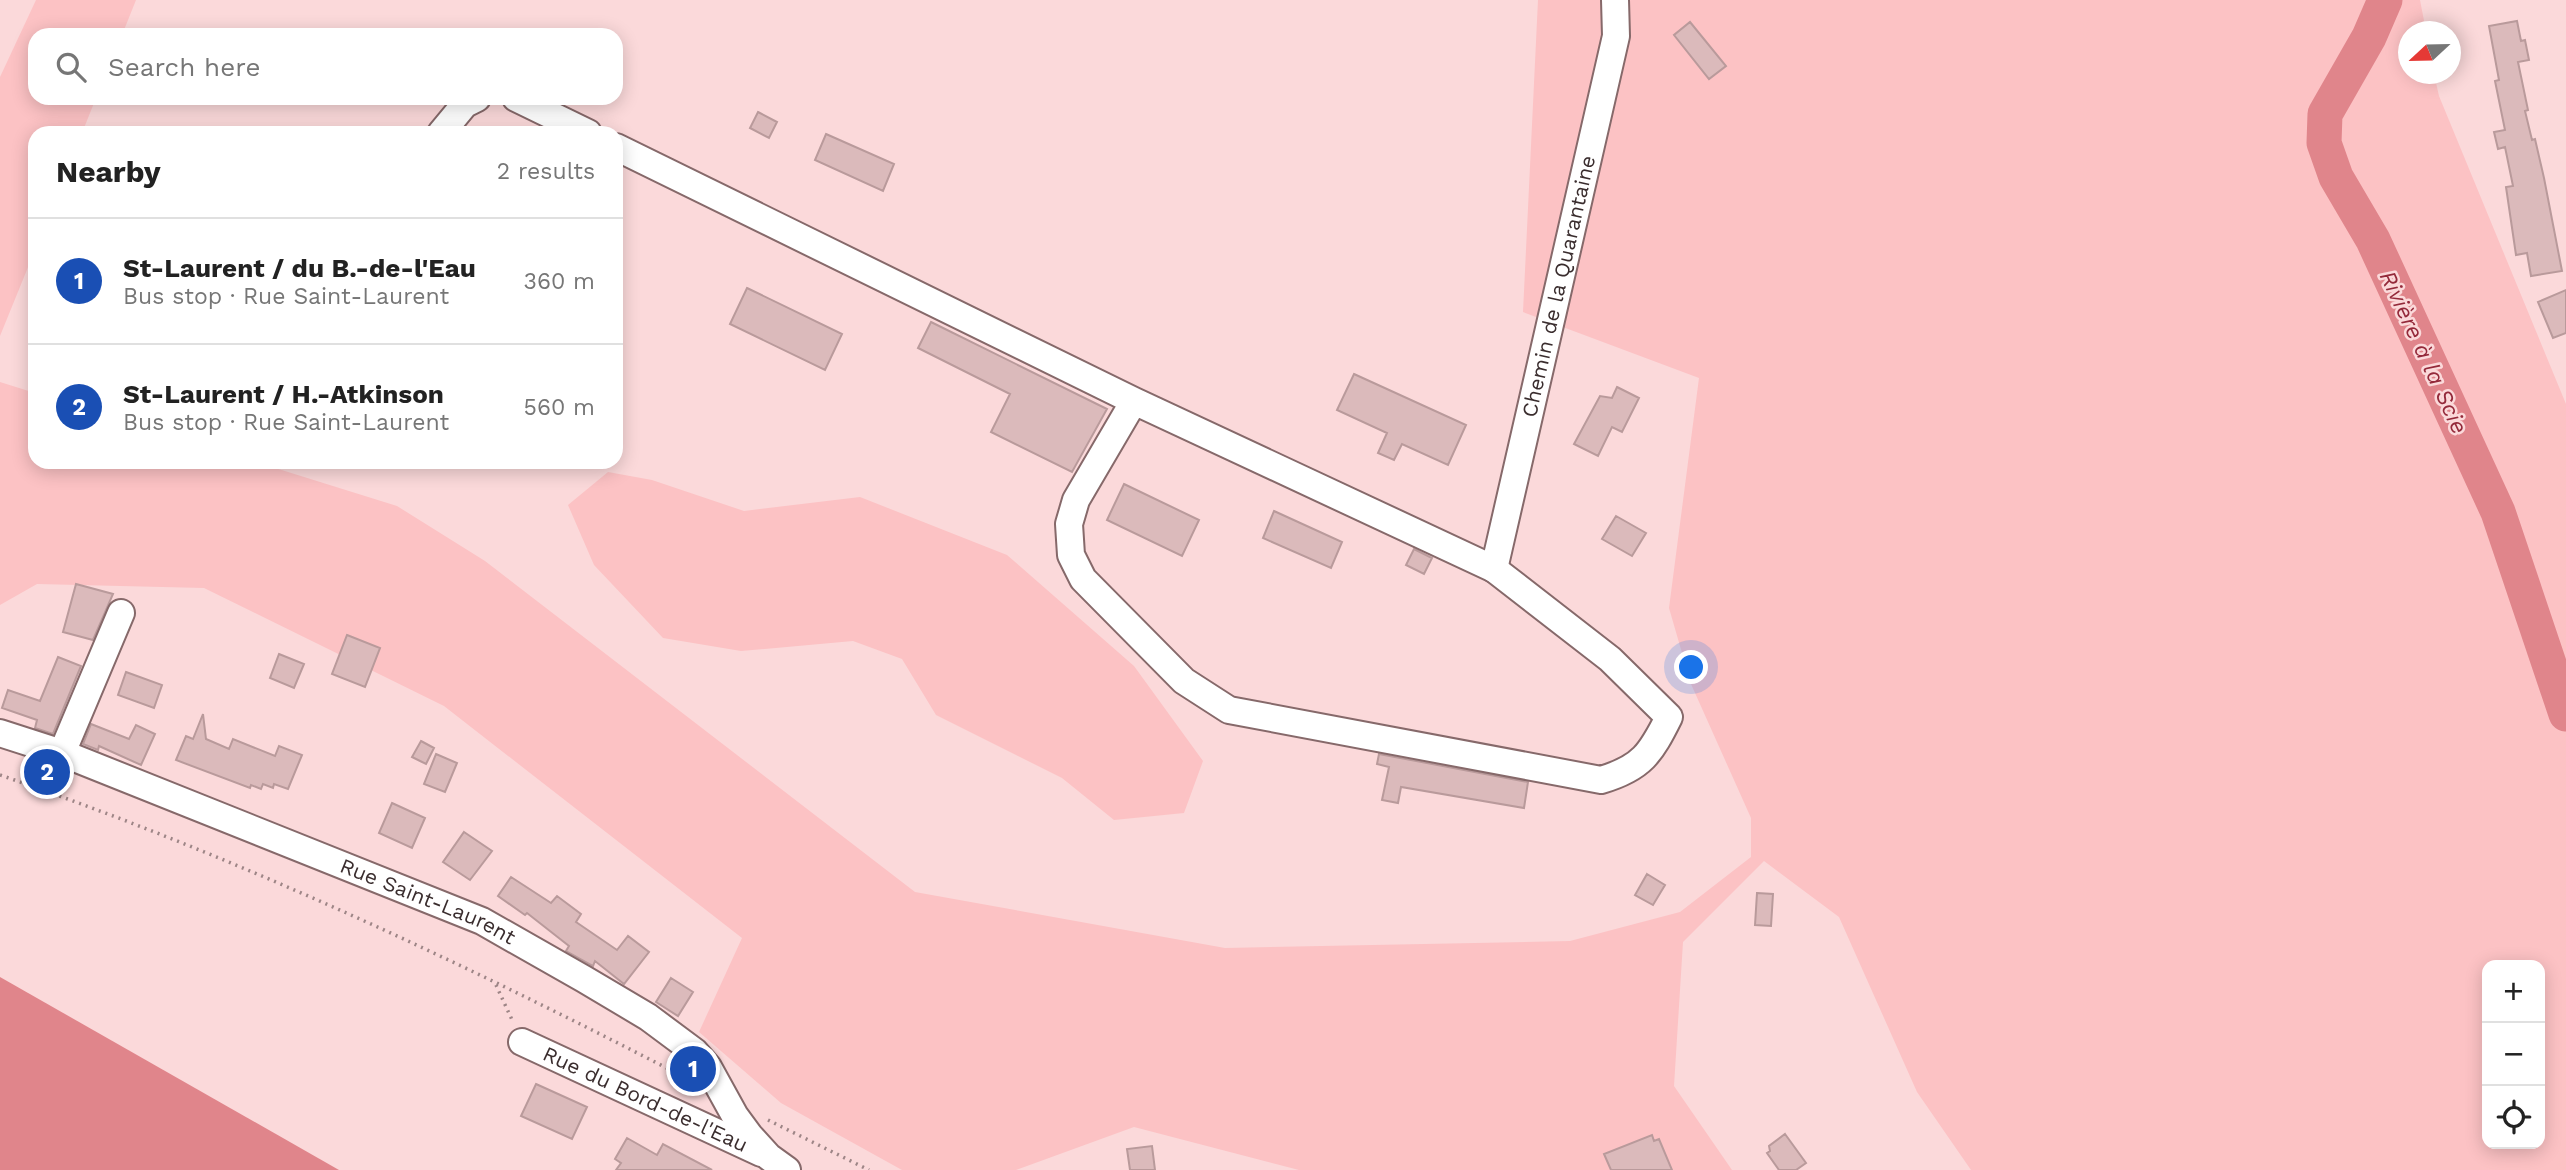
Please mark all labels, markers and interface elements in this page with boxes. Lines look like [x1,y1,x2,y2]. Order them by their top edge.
north arrow [2398,21,2461,84]
search box [28,28,623,105]
icon: search [52,48,90,86]
text: Search here [108,52,260,82]
street label: Chemin de la Quarantaine [1516,153,1600,420]
text: Nearby [56,154,161,189]
text: 2 results [497,158,595,185]
text: St-Laurent / du B.-de-l'Eau [123,253,476,283]
water label: Rivière à la Scie [2374,266,2473,438]
text: 1 [74,268,84,295]
text: 360 m [524,268,595,295]
text: Bus stop · Rue Saint-Laurent [123,283,449,310]
text: St-Laurent / H.-Atkinson [123,379,444,409]
text: 2 [72,394,86,421]
text: 560 m [524,394,595,421]
text: Bus stop · Rue Saint-Laurent [123,409,449,436]
your location [1674,650,1708,684]
pin: 2 [24,746,70,798]
street label: Rue Saint-Laurent [337,853,520,950]
map controls [2482,960,2545,1149]
button: + [2482,960,2545,1023]
button: − [2482,1023,2545,1086]
street label: Rue du Bord-de-l'Eau [539,1041,752,1157]
pin: 1 [670,1043,716,1095]
button: locate [2482,1086,2545,1149]

